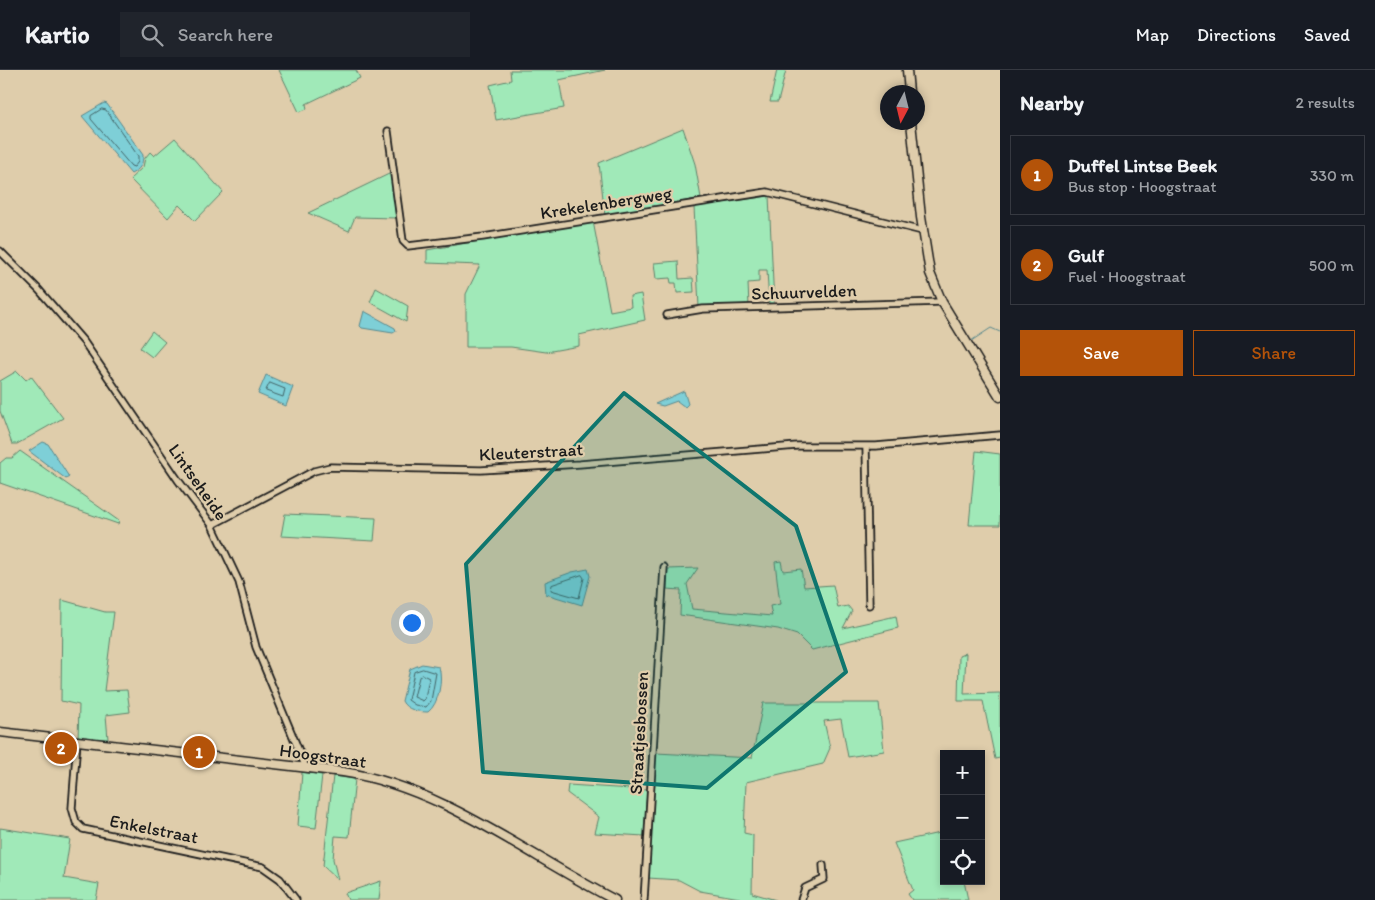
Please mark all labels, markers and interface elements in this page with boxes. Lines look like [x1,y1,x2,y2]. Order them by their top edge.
search box [120,12,470,57]
text: Kartio [25,20,90,49]
icon: search [138,21,166,49]
text: Search here [178,23,273,46]
text: Map [1136,24,1169,46]
text: Directions [1197,24,1276,46]
text: Saved [1304,24,1350,46]
north arrow [880,85,925,130]
text: Nearby [1020,90,1084,115]
text: 2 results [1295,93,1355,112]
text: Duffel Lintse Beek [1068,154,1217,177]
text: 1 [1033,166,1041,185]
text: 330 m [1310,166,1354,185]
text: Bus stop · Hoogstraat [1068,177,1216,196]
street label: Krekelenbergweg [539,182,674,224]
text: Gulf [1068,244,1104,267]
text: 2 [1033,256,1041,275]
text: 500 m [1309,256,1354,275]
text: Fuel · Hoogstraat [1068,267,1186,286]
street label: Schuurvelden [751,279,857,305]
button: Save [1020,330,1183,376]
button: Share [1193,330,1355,376]
street label: Kleuterstraat [478,438,584,466]
street label: Lintseheide [164,439,232,525]
your location [399,610,425,636]
street label: Straatjesbossen [625,671,653,795]
pin: 2 [45,729,77,767]
pin: 1 [183,733,215,771]
street label: Hoogstraat [278,739,368,773]
map controls [940,750,985,885]
button: + [940,750,985,795]
button: − [940,795,985,840]
street label: Enkelstraat [108,810,200,848]
button: locate [940,840,985,885]

